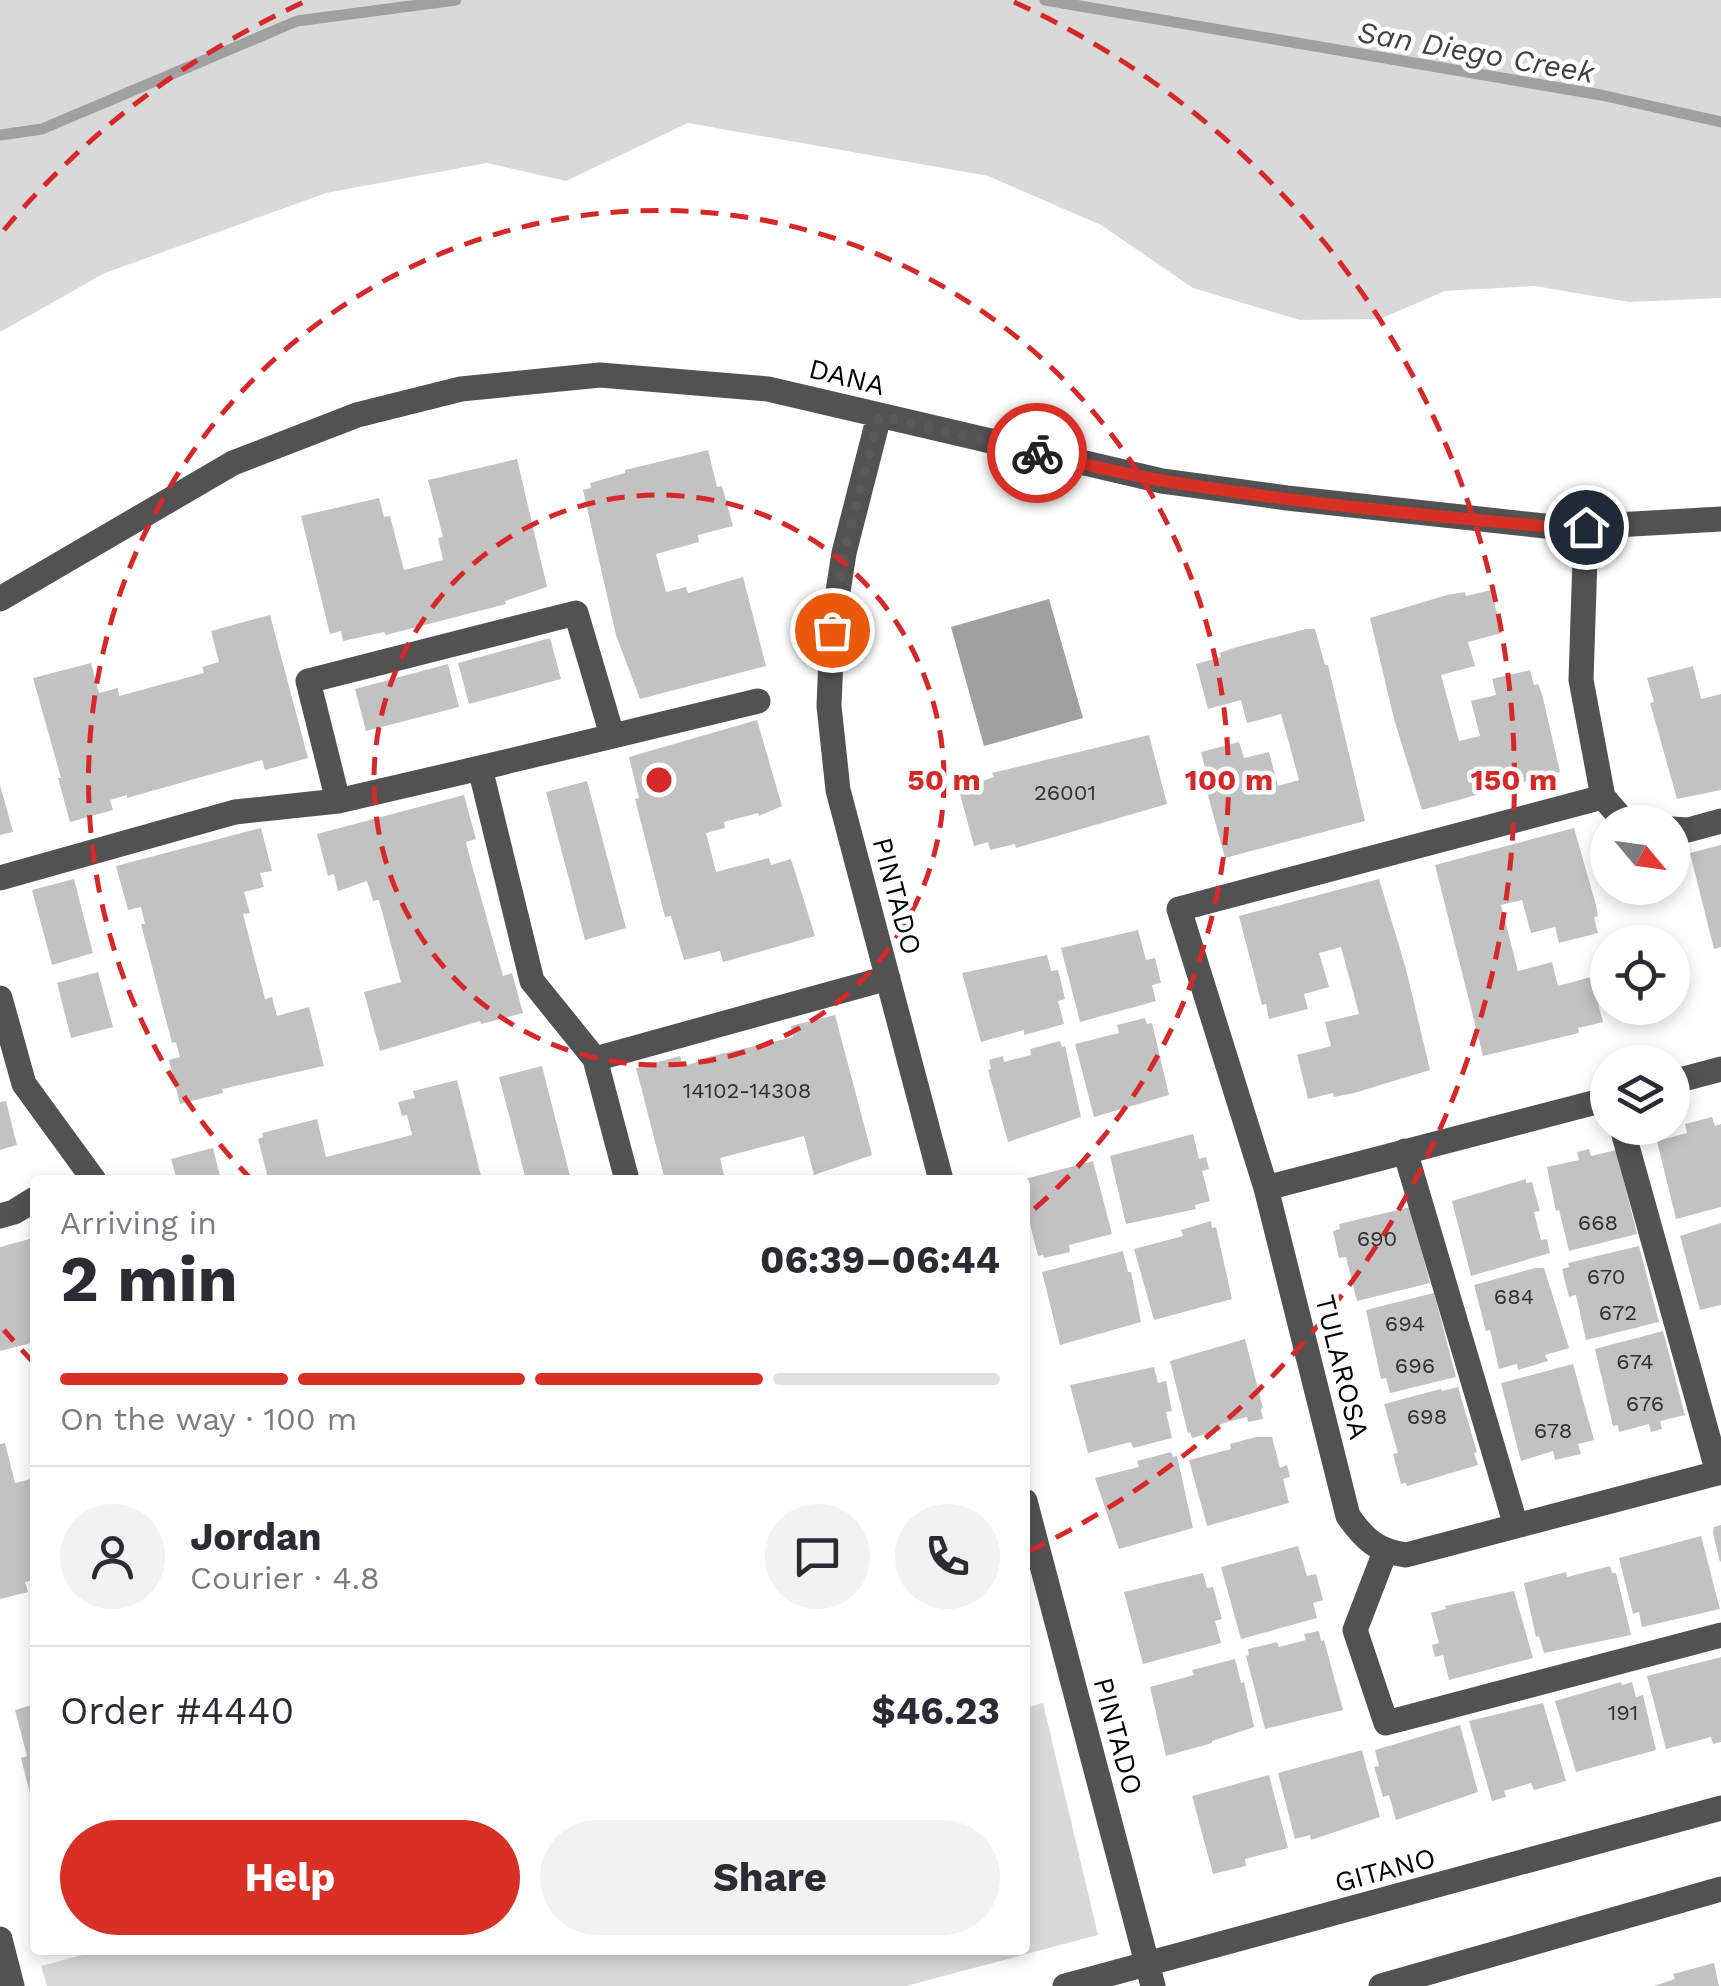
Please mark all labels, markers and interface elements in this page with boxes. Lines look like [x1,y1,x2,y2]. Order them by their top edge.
water label: San Diego Creek [1355,14,1599,90]
street label: DANA [806,352,888,402]
courier [987,403,1087,503]
icon: bike [1010,426,1065,481]
pin [1544,485,1629,570]
icon: home [1559,500,1614,555]
pin [790,588,875,673]
icon: bag [805,603,860,658]
centre of rings [641,762,677,798]
text: 50 m [907,762,981,797]
text: 100 m [1185,762,1273,797]
text: 150 m [1471,762,1557,797]
house number: 26001 [1034,780,1096,805]
north arrow [1590,805,1690,905]
map controls [1590,805,1690,1145]
street label: PINTADO [866,834,928,958]
button: locate [1590,925,1690,1025]
button: layers [1590,1045,1690,1145]
house number: 14102-14308 [683,1078,811,1103]
text: Arriving in [60,1204,217,1242]
house number: 668 [1578,1210,1618,1235]
house number: 690 [1357,1226,1397,1251]
text: 06:39–06:44 [760,1238,1000,1282]
text: 2 min [60,1241,238,1317]
house number: 670 [1587,1264,1625,1289]
house number: 684 [1494,1284,1534,1309]
street label: TULAROSA [1308,1291,1376,1443]
house number: 672 [1599,1300,1637,1325]
house number: 694 [1385,1311,1425,1336]
house number: 674 [1616,1349,1654,1374]
house number: 696 [1395,1353,1435,1378]
house number: 676 [1626,1391,1664,1416]
text: On the way · 100 m [60,1400,357,1438]
house number: 698 [1407,1404,1447,1429]
house number: 678 [1534,1418,1572,1443]
button: person [60,1504,165,1609]
button: chat [765,1504,870,1609]
button: phone [895,1504,1000,1609]
text: Jordan [190,1515,322,1559]
text: Courier · 4.8 [190,1559,380,1597]
street label: PINTADO [1087,1674,1149,1798]
text: Order #4440 [60,1689,294,1733]
text: $46.23 [871,1689,1000,1733]
house number: 191 [1608,1700,1638,1725]
button: Help [60,1820,520,1935]
button: Share [540,1820,1000,1935]
street label: GITANO [1331,1841,1439,1899]

